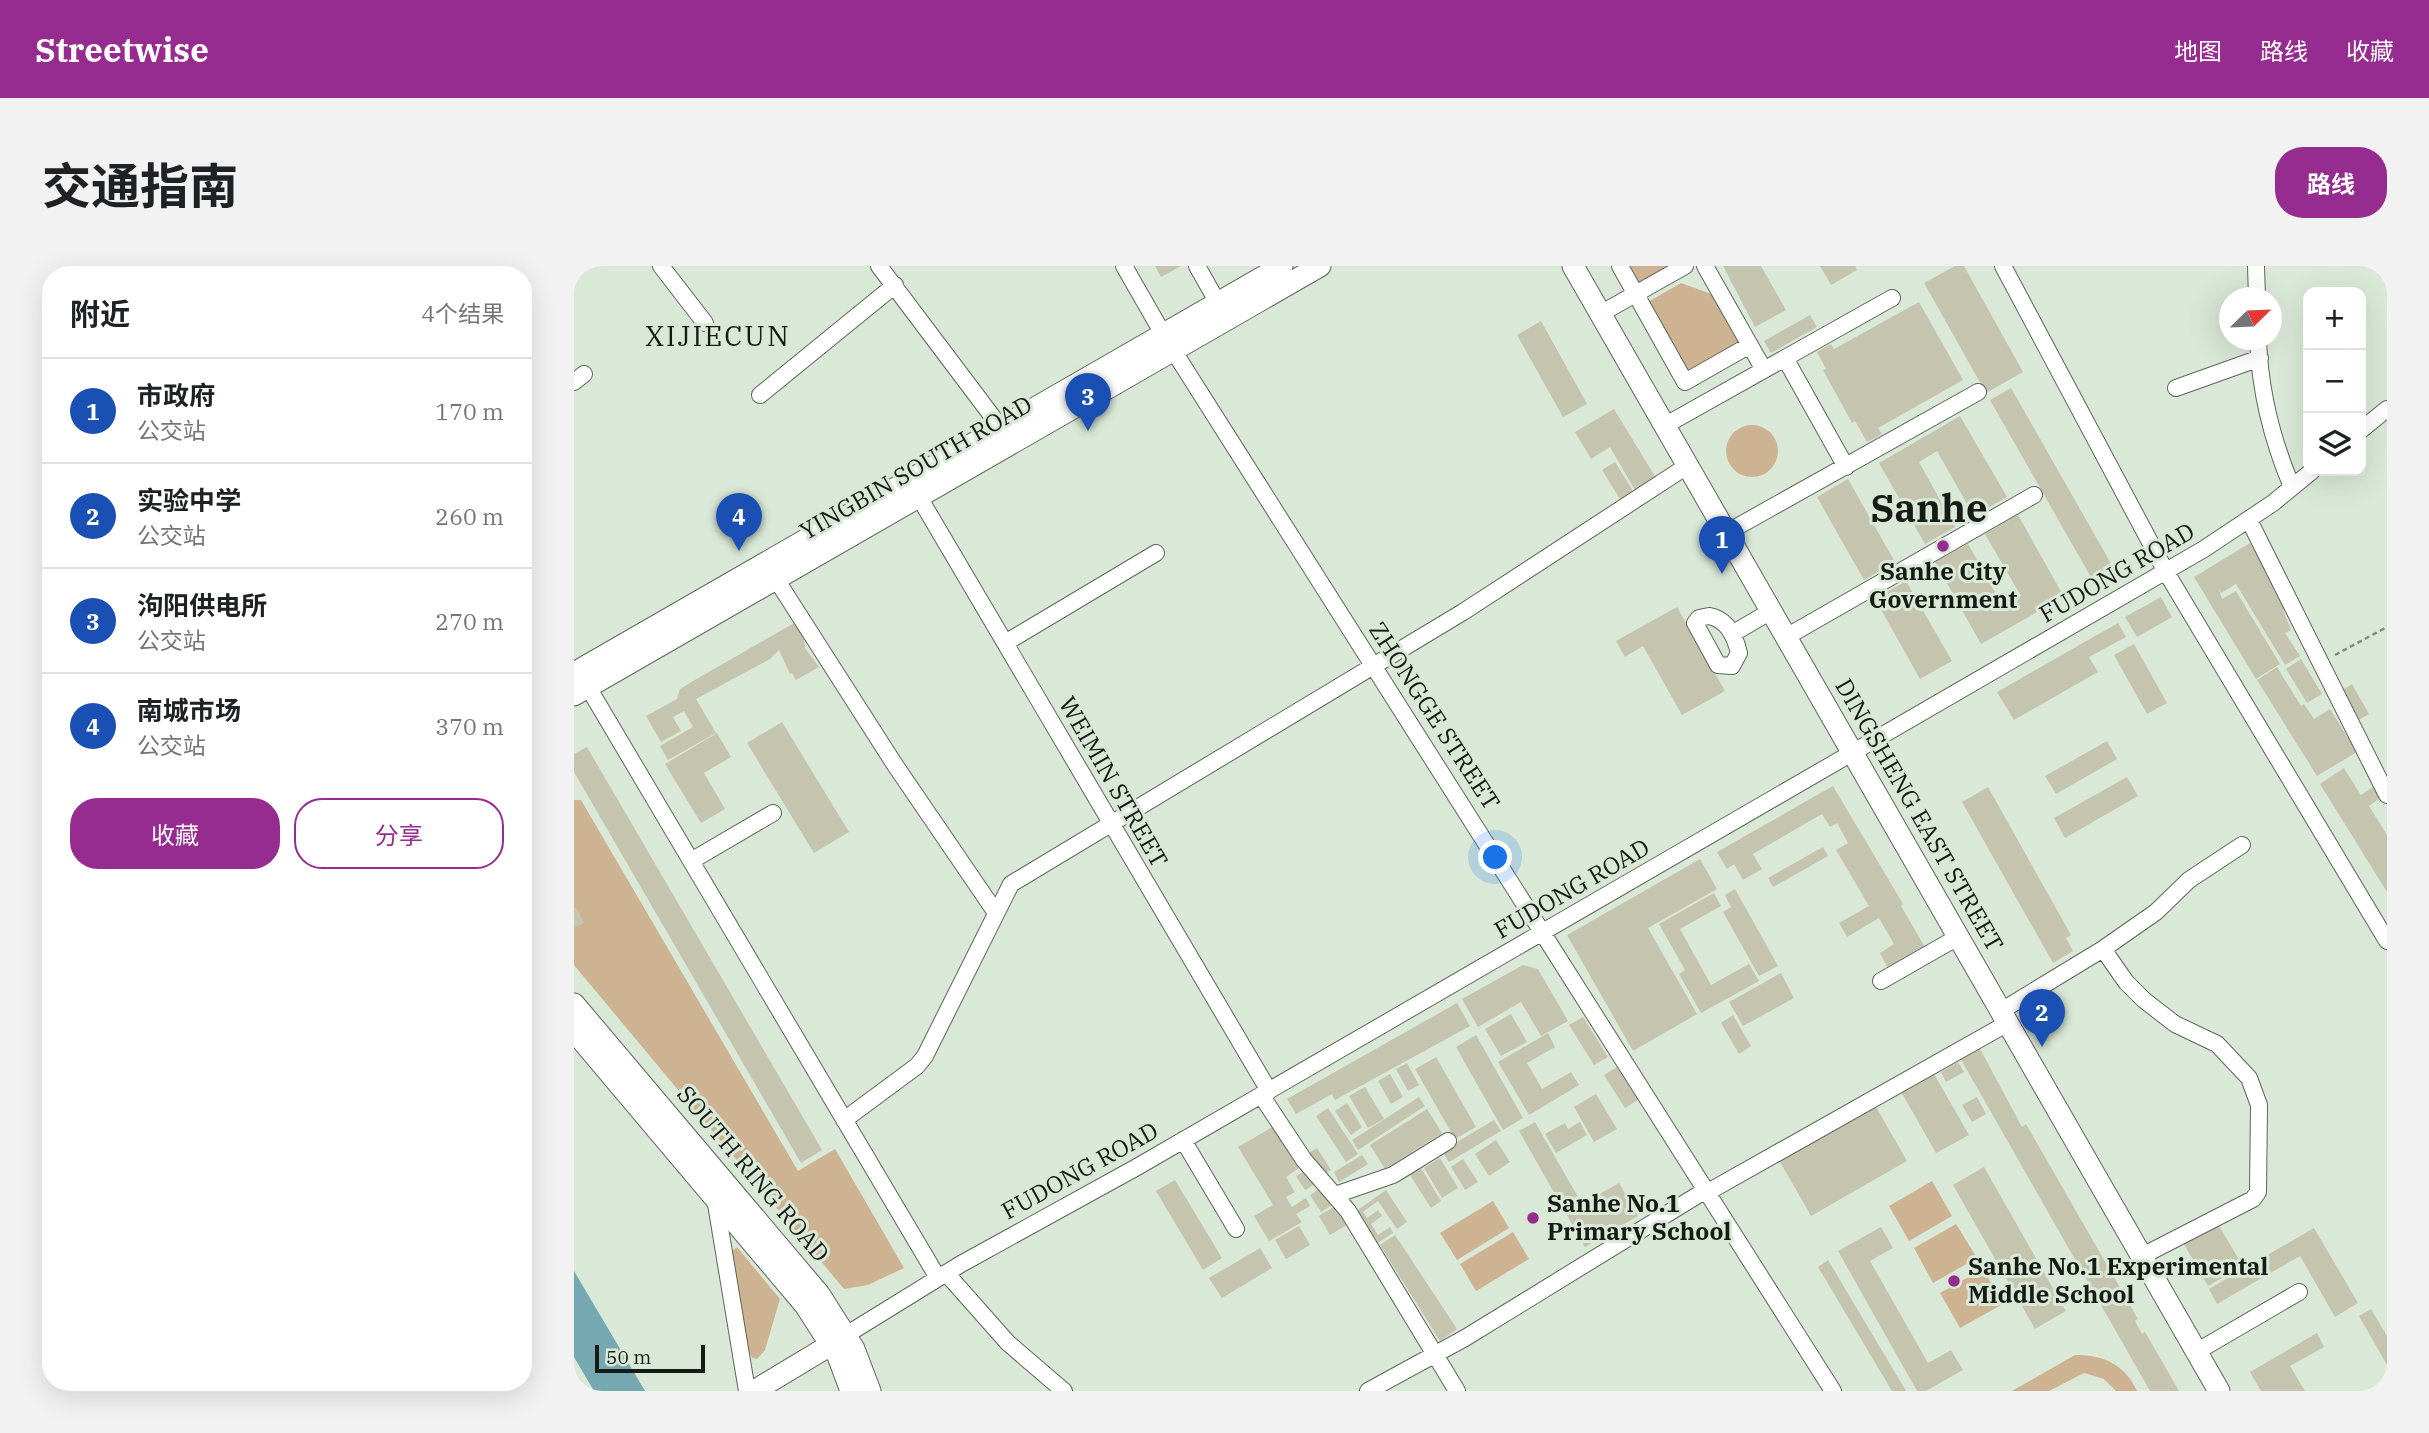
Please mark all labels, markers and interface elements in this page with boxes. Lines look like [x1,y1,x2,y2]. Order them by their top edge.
text: Streetwise [35,28,209,71]
text: 地图 [2174,35,2222,67]
text: 路线 [2260,35,2308,67]
text: 收藏 [2346,35,2394,67]
button: 路线 [2275,147,2387,218]
text: 交通指南 [42,154,238,217]
north arrow [2219,287,2282,350]
map controls [2303,287,2366,476]
button: + [2303,287,2366,350]
text: 附近 [70,294,130,333]
text: 4个结果 [421,298,504,328]
district label: XIJIECUN [645,317,791,354]
button: − [2303,350,2366,413]
pin: 3 [1065,373,1111,431]
text: 市政府 [137,378,215,412]
street label: YINGBIN SOUTH ROAD [794,388,1037,547]
text: 1 [86,396,100,426]
text: 170 m [435,396,504,426]
button: layers [2303,413,2366,476]
text: 公交站 [137,415,206,445]
text: 实验中学 [137,483,241,517]
district label: Sanhe [1870,483,1988,532]
pin: 4 [716,493,762,551]
text: 2 [86,501,100,531]
text: 260 m [435,501,504,531]
street label: FUDONG ROAD [2033,515,2200,630]
pin: 1 [1699,516,1745,574]
text: 公交站 [137,520,206,550]
marker: Sanhe City Government [1935,538,1951,554]
place label: Sanhe City Government [1869,555,2017,615]
text: 泃阳供电所 [137,588,267,622]
text: 3 [86,606,100,636]
text: 270 m [435,606,504,636]
street label: ZHONGGE STREET [1362,615,1508,816]
text: 公交站 [137,625,206,655]
street label: DINGSHENG EAST STREET [1829,672,2011,957]
street label: WEIMIN STREET [1052,690,1176,873]
text: 南城市场 [137,693,241,727]
text: 4 [86,711,100,741]
text: 370 m [435,711,504,741]
text: 公交站 [137,730,206,760]
button: 收藏 [70,798,280,869]
button: 分享 [294,798,504,869]
street label: FUDONG ROAD [1488,831,1655,946]
your location [1478,840,1512,874]
pin: 2 [2019,989,2065,1047]
street label: SOUTH RING ROAD [671,1078,837,1268]
street label: FUDONG ROAD [995,1114,1164,1226]
place label: Sanhe No.1 Primary School [1547,1187,1732,1247]
marker: Sanhe No.1 Primary School [1525,1210,1541,1226]
place label: Sanhe No.1 Experimental Middle School [1968,1250,2269,1310]
marker: Sanhe No.1 Experimental Middle School [1946,1273,1962,1289]
scale bar [595,1342,705,1374]
text: 50 m [606,1345,651,1369]

